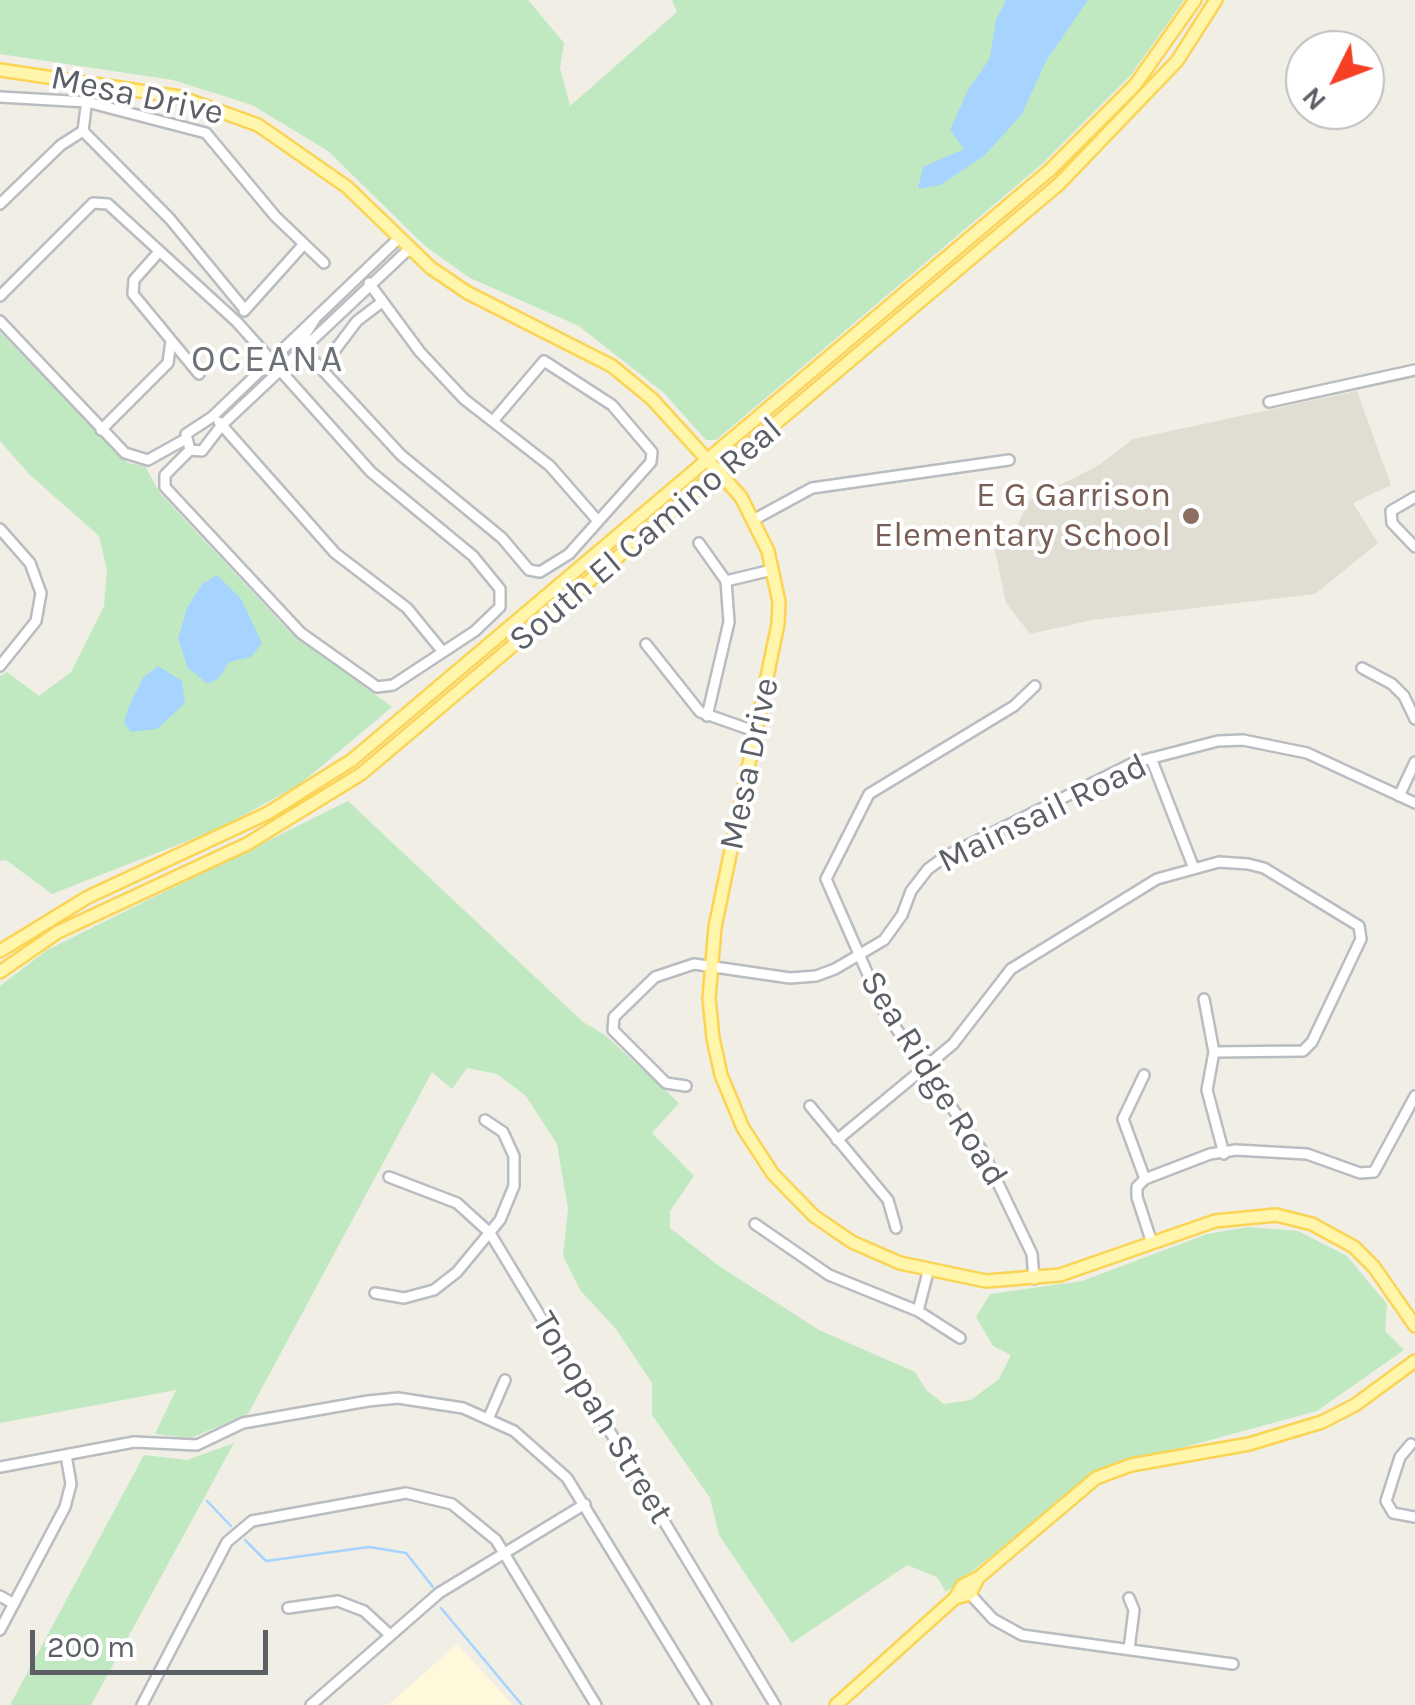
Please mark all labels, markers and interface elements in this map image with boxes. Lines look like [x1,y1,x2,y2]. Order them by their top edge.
north arrow [1285,30,1385,130]
street label: Mesa Drive [47,57,227,135]
text: N [1295,81,1333,118]
district label: OCEANA [191,337,345,383]
street label: South El Camino Real [501,409,791,661]
place label: E G Garrison Elementary School [874,475,1171,557]
marker: E G Garrison Elementary School [1180,505,1202,527]
street label: Mesa Drive [711,674,789,854]
street label: Mainsail Road [932,745,1154,883]
street label: Sea Ridge Road [850,964,1016,1194]
street label: Tonopah Street [522,1305,682,1531]
scale bar [35,1610,272,1672]
text: 200 m [47,1629,135,1665]

